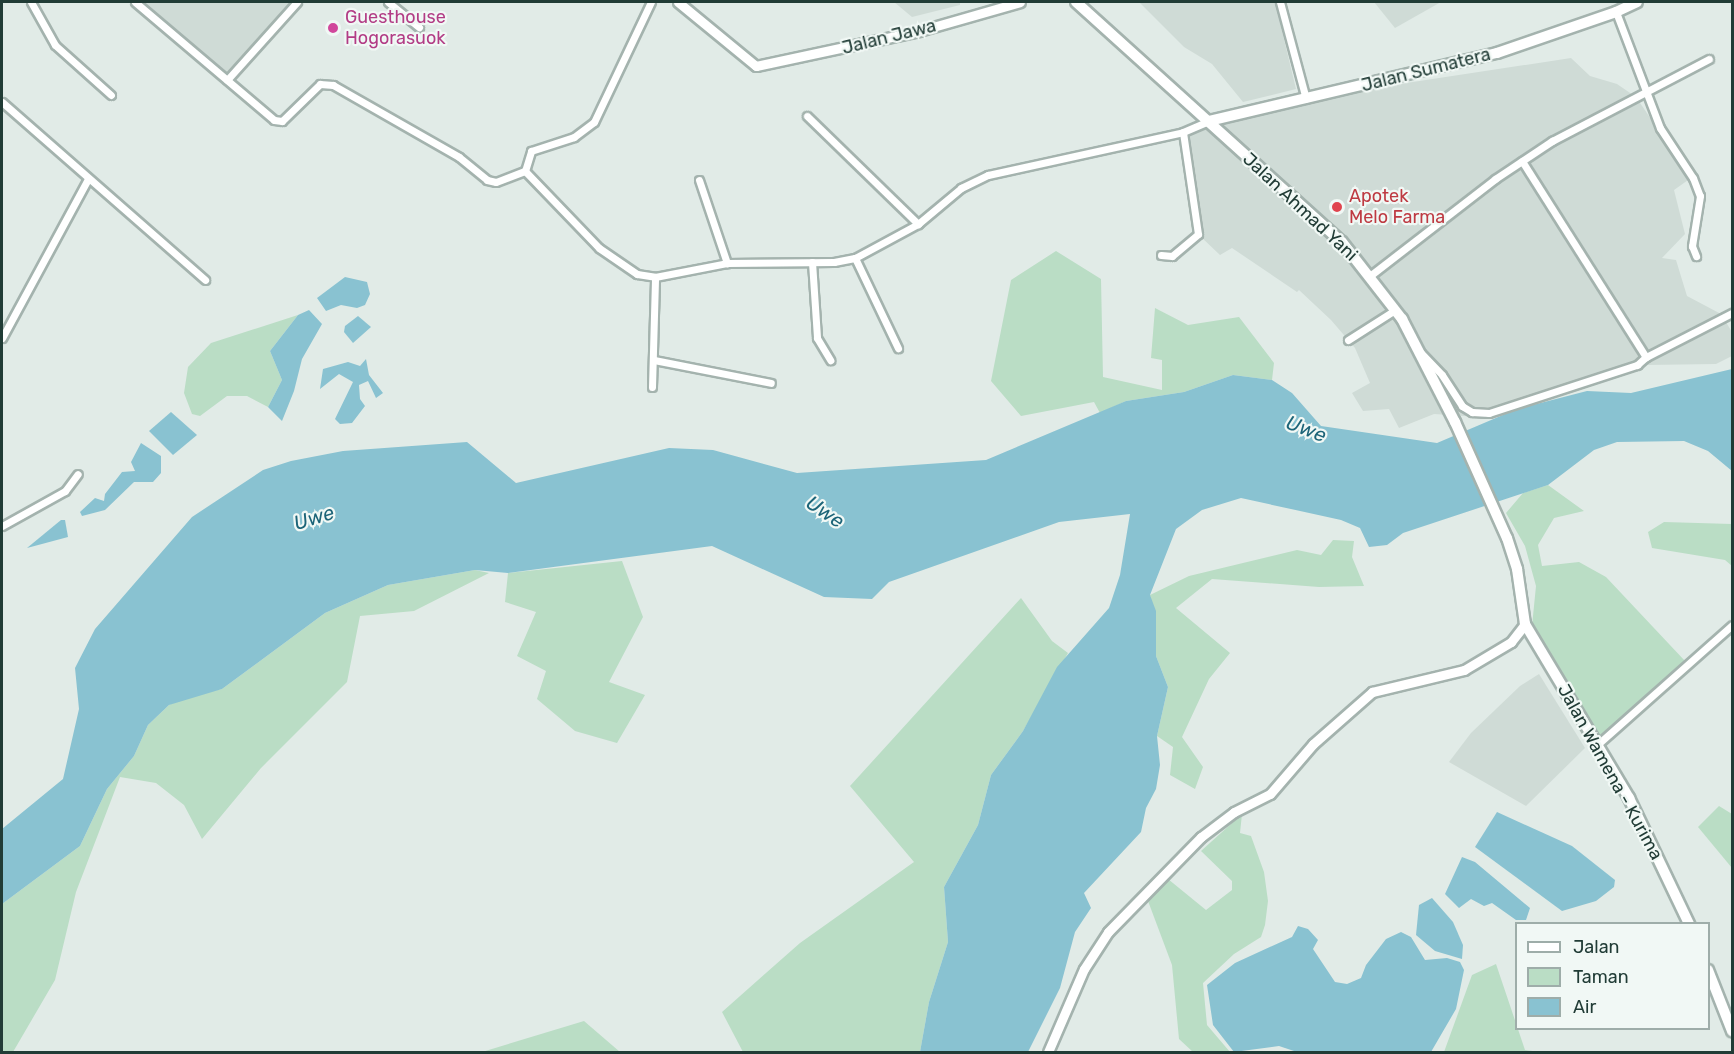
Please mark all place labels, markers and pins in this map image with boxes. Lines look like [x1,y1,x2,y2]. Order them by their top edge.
place label: Guesthouse Hogorasuok [345,7,446,50]
marker: Guesthouse Hogorasuok [326,21,340,35]
place label: Apotek Melo Farma [1349,186,1445,228]
marker: Apotek Melo Farma [1330,200,1344,214]

